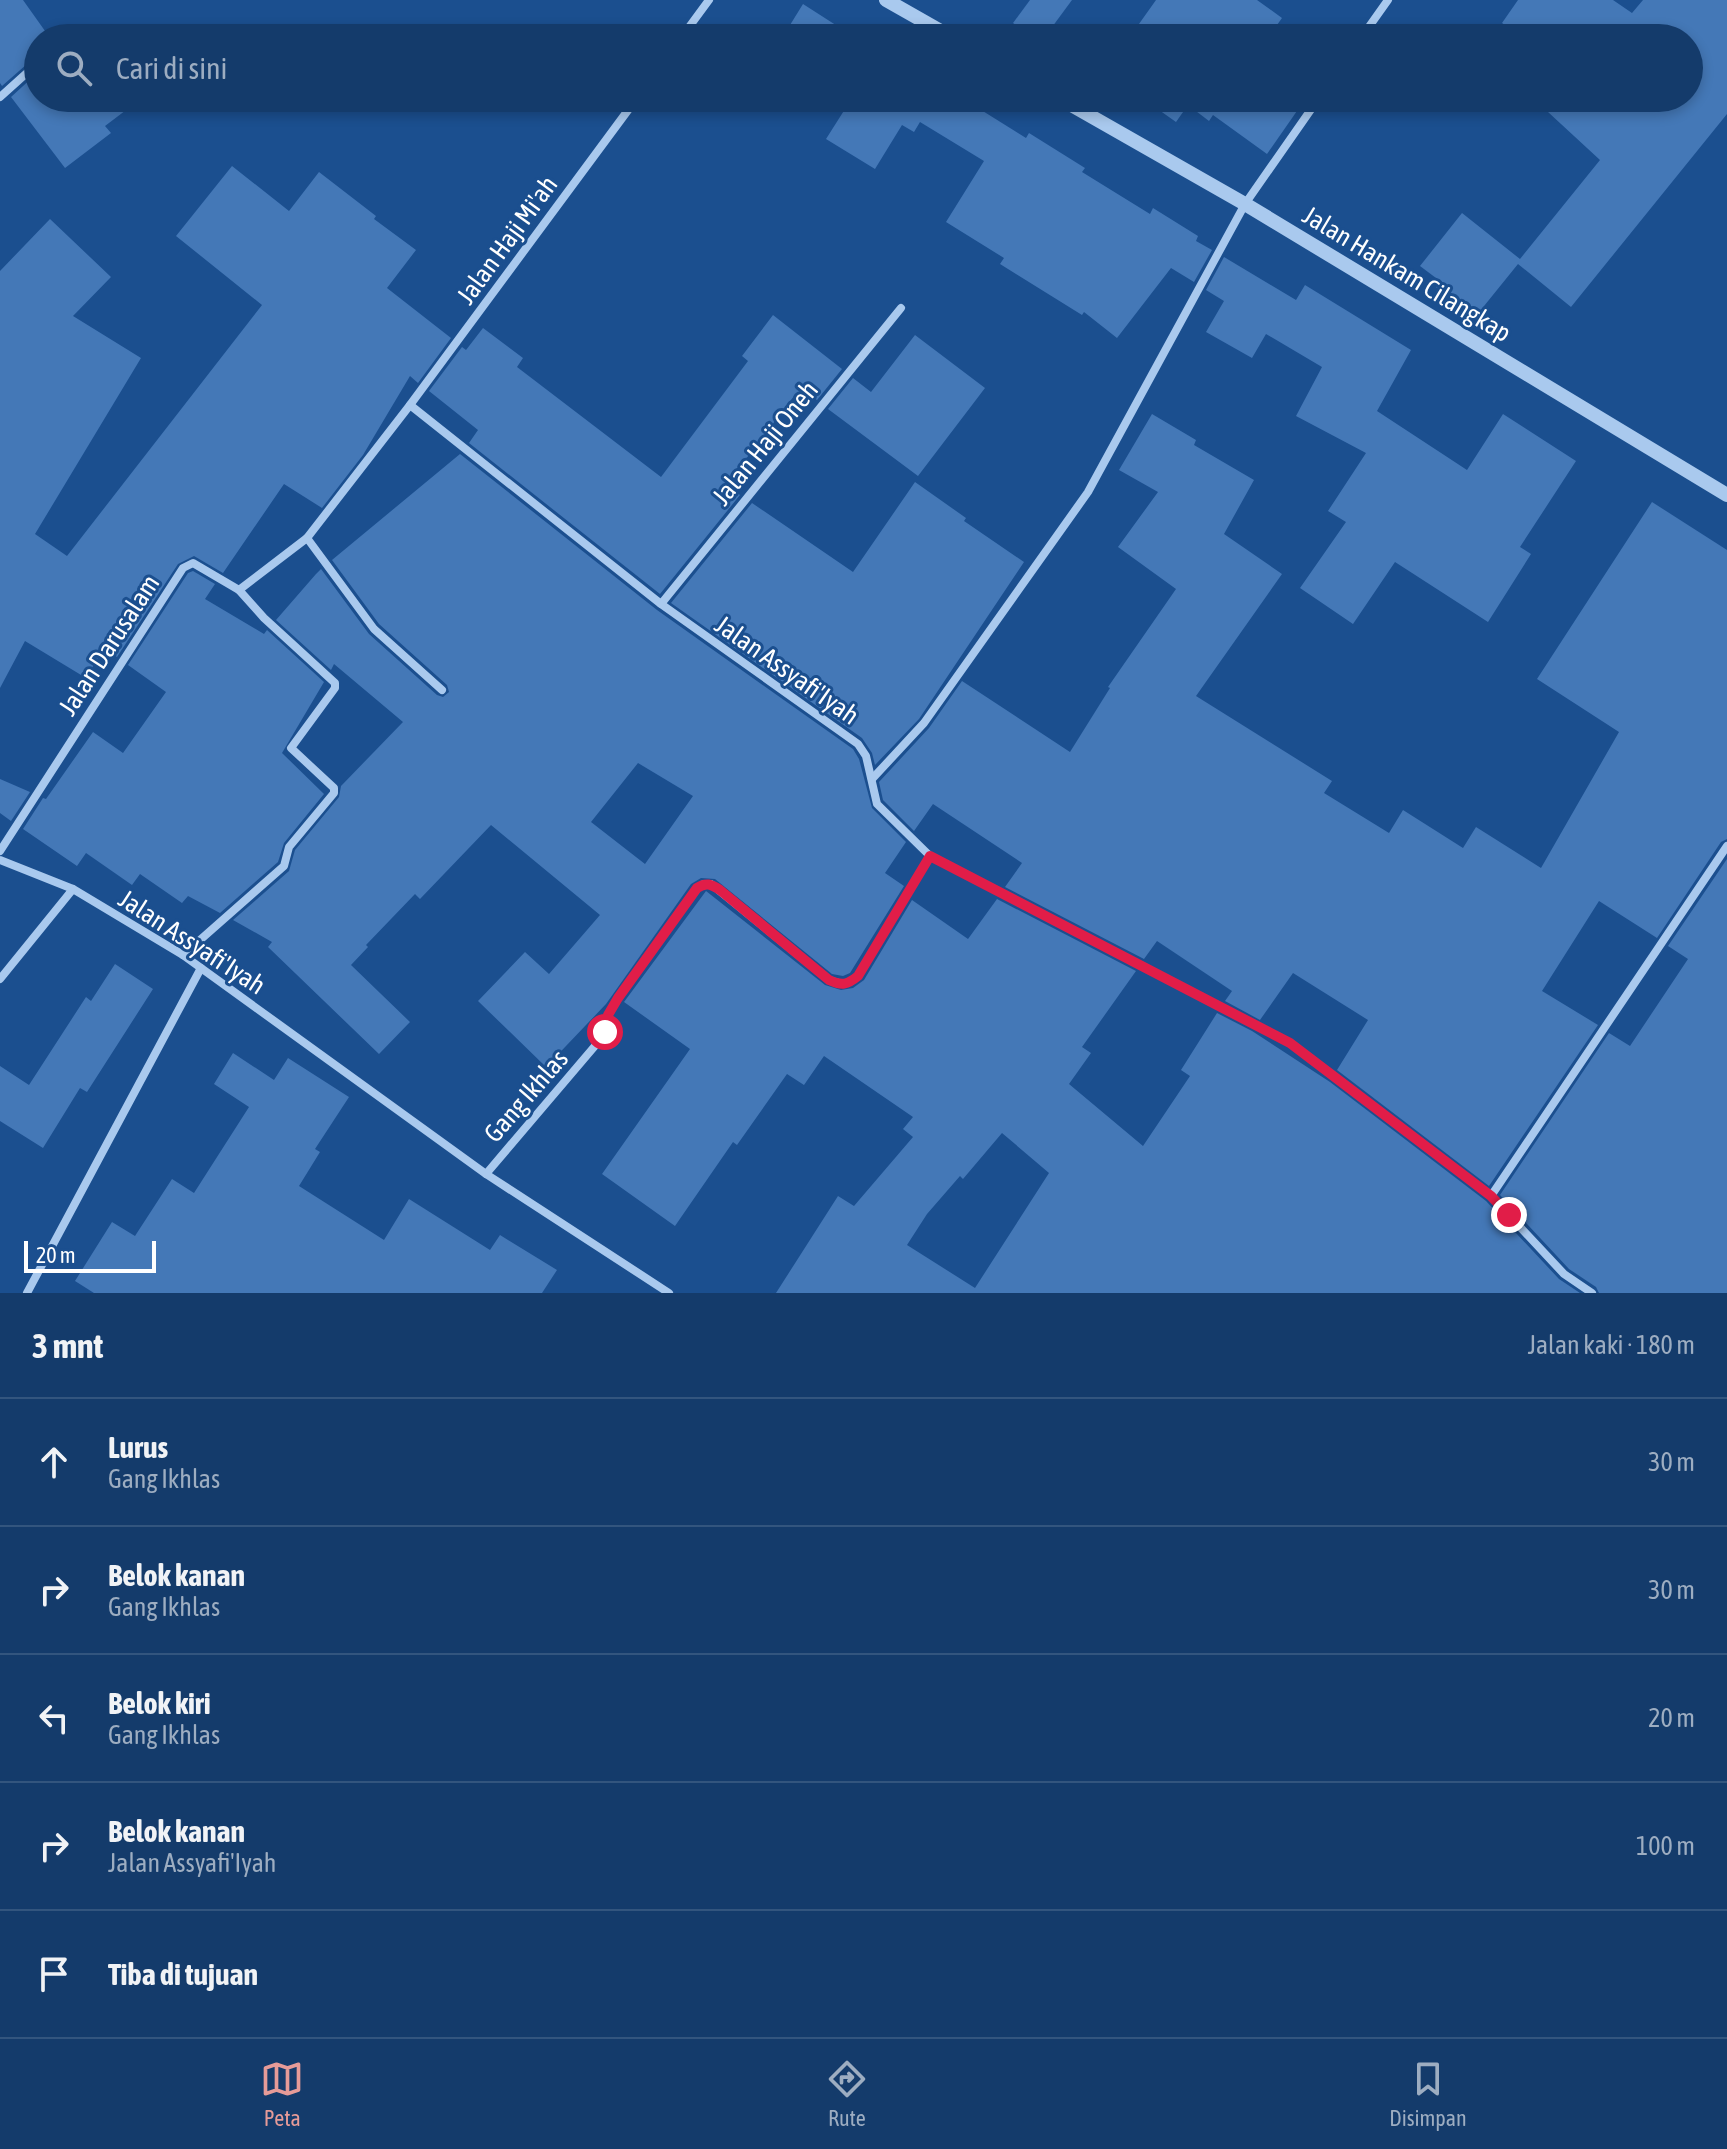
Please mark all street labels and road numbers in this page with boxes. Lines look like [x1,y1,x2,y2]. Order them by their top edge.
street label: Jalan Haji Mi'ah [451,170,563,310]
street label: Jalan Hankam Cilangkap [1297,200,1517,348]
street label: Jalan Haji Oneh [706,375,824,511]
street label: Jalan Darusalam [52,569,166,721]
street label: Jalan Assyafi'Iyah [709,609,865,731]
street label: Jalan Assyafi'Iyah [113,884,271,1000]
street label: Gang Ikhlas [478,1044,574,1148]

